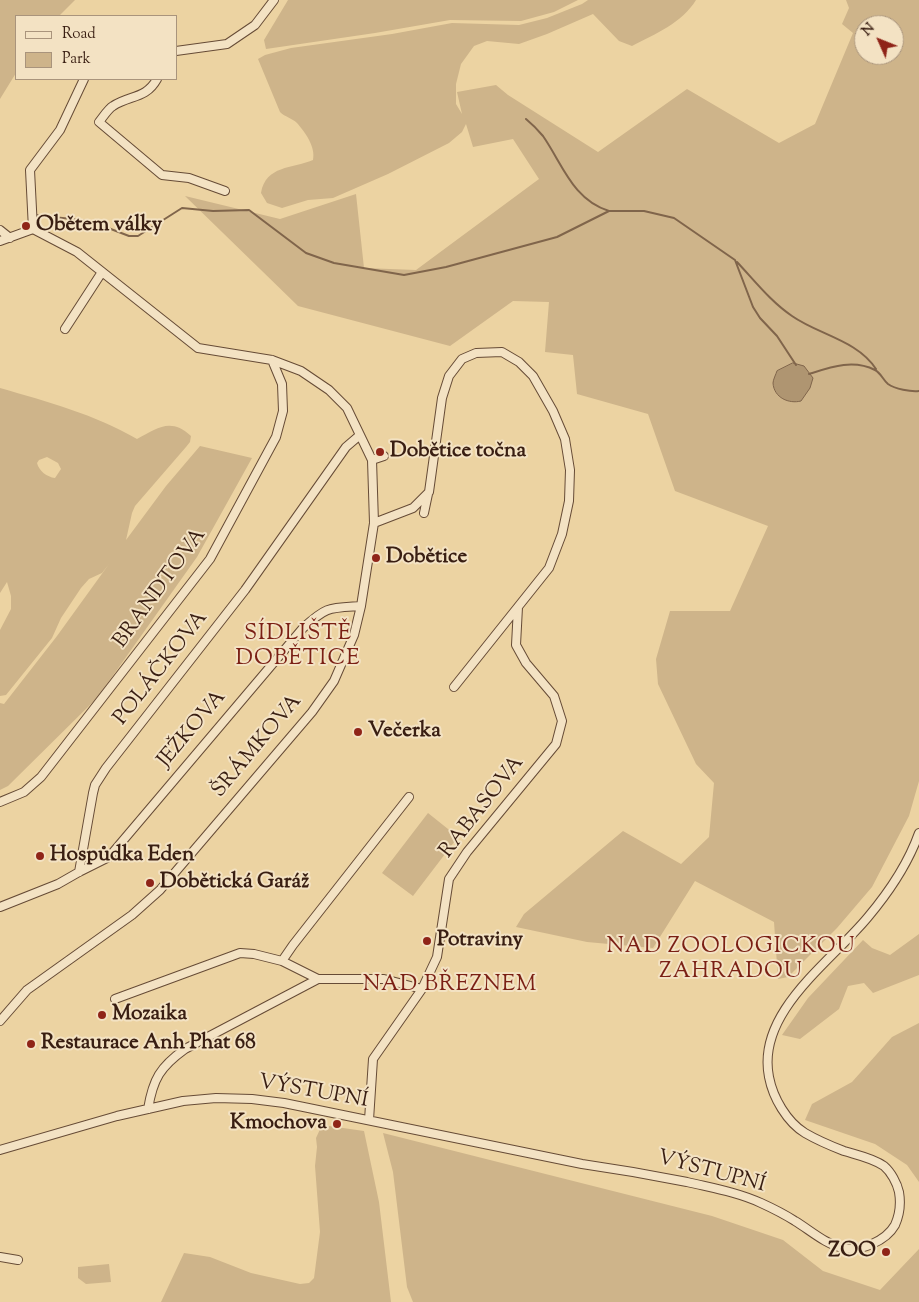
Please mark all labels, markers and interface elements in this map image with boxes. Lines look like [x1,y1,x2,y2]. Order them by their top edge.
legend [15,15,178,80]
north arrow [854,15,904,65]
text: N [858,19,880,41]
text: Road [62,24,96,45]
text: Park [62,49,91,70]
place label: Obětem války [36,213,162,239]
marker: Obětem války [20,220,32,232]
place label: Dobětice točna [390,439,526,465]
marker: Dobětice točna [374,446,386,458]
street label: BRANDTOVA [109,524,213,654]
place label: Dobětice [386,545,467,571]
marker: Dobětice [370,552,382,564]
street label: POLÁČKOVA [110,607,214,731]
district label: SÍDLIŠTĚ DOBĚTICE [234,622,362,674]
street label: JEŽKOVA [153,686,233,774]
street label: ŠRÁMKOVA [208,690,308,804]
place label: Večerka [368,719,441,745]
marker: Večerka [352,726,364,738]
street label: RABASOVA [435,752,531,864]
place label: Hospůdka Eden [50,843,194,869]
marker: Hospůdka Eden [34,850,46,862]
place label: Dobětická Garáž [160,870,309,896]
marker: Dobětická Garáž [144,877,156,889]
place label: Potraviny [437,928,523,954]
marker: Potraviny [421,935,433,947]
district label: NAD ZOOLOGICKOU ZAHRADOU [605,935,857,986]
district label: NAD BŘEZNEM [361,973,539,999]
place label: Mozaika [112,1002,187,1028]
marker: Mozaika [96,1009,108,1021]
place label: Restaurace Anh Phat 68 [41,1031,256,1057]
marker: Restaurace Anh Phat 68 [25,1038,37,1050]
street label: VÝSTUPNÍ [256,1071,370,1115]
place label: Kmochova [230,1111,327,1137]
marker: Kmochova [331,1118,343,1130]
street label: VÝSTUPNÍ [654,1146,768,1200]
place label: ZOO [828,1239,876,1265]
marker: ZOO [880,1246,892,1258]

